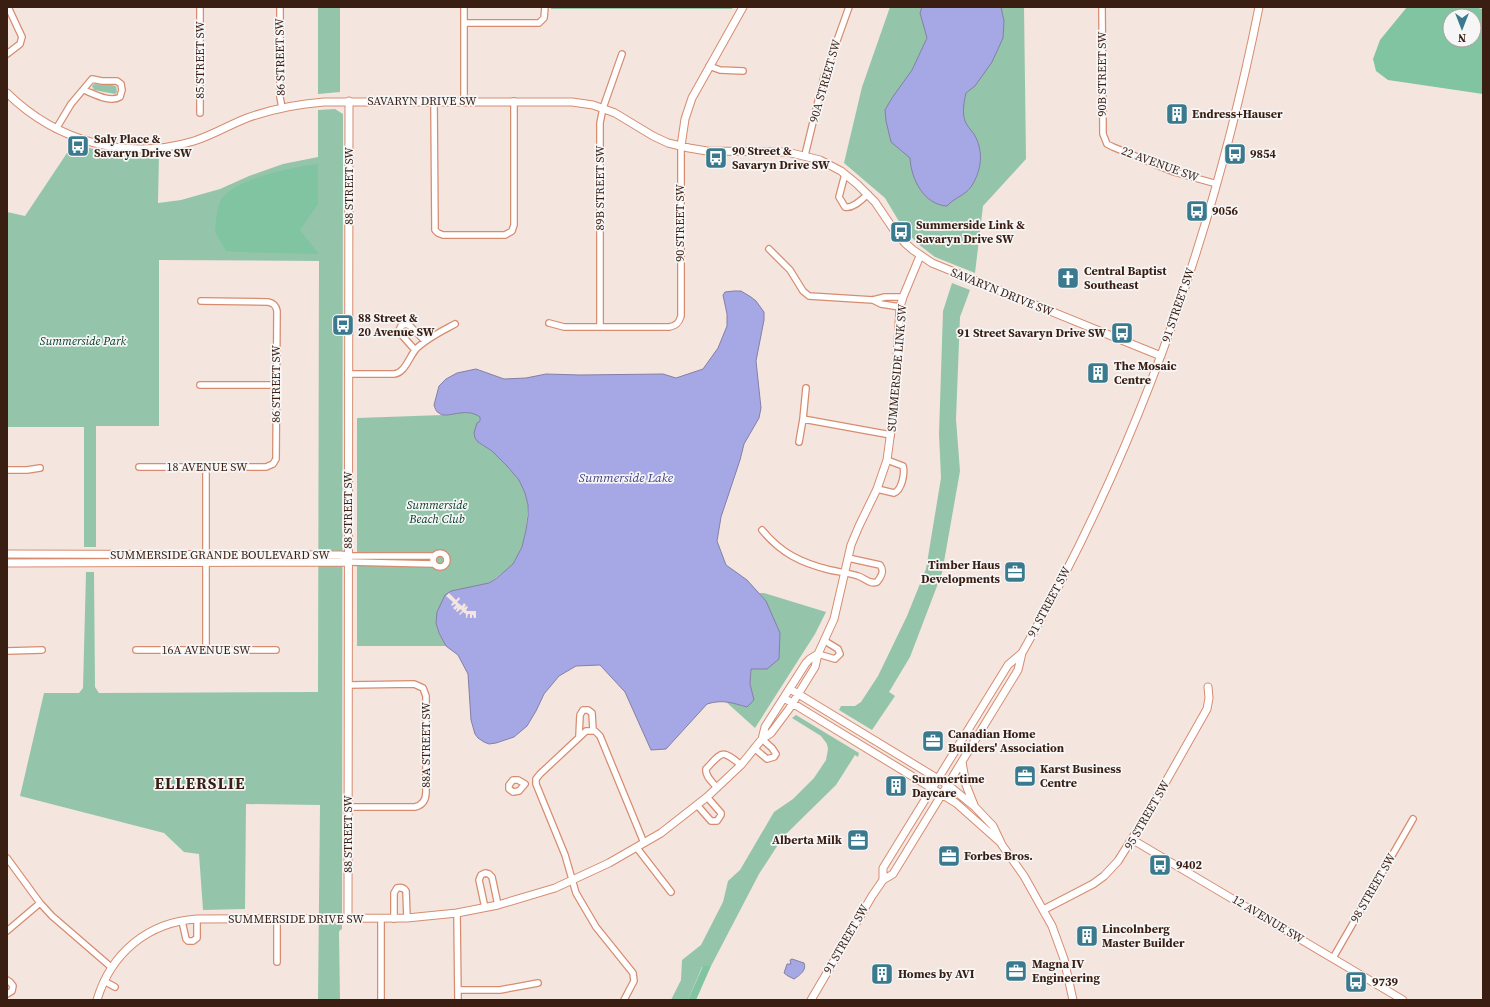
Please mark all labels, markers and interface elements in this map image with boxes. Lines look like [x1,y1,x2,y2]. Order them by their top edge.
north arrow [1442,8,1482,48]
street label: 86 STREET SW [271,18,289,96]
street label: 85 STREET SW [192,21,208,99]
text: N [1458,30,1466,45]
street label: 90B STREET SW [1094,31,1110,117]
street label: 90A STREET SW [806,37,845,124]
street label: SAVARYN DRIVE SW [367,93,477,109]
building icon: Endress+Hauser [1164,101,1190,127]
place label: Endress+Hauser [1192,106,1283,122]
place label: Saly Place & Savaryn Drive SW [94,131,192,161]
bus stop icon: Saly Place & Savaryn Drive SW [65,133,91,159]
bus stop icon: 9854 [1222,141,1248,167]
place label: 90 Street & Savaryn Drive SW [732,143,830,173]
street label: 22 AVENUE SW [1119,143,1201,186]
street label: 89B STREET SW [592,145,608,231]
bus stop icon: 90 Street & Savaryn Drive SW [703,145,729,171]
place label: 9854 [1250,146,1277,162]
street label: 88 STREET SW [341,147,357,225]
street label: 90 STREET SW [672,184,688,262]
bus stop icon: 9056 [1184,198,1210,224]
place label: 9056 [1212,203,1239,219]
place label: Summerside Link & Savaryn Drive SW [916,217,1025,247]
bus stop icon: Summerside Link & Savaryn Drive SW [888,219,914,245]
place label: Central Baptist Southeast [1084,263,1167,293]
street label: SAVARYN DRIVE SW [948,264,1056,320]
church icon: Central Baptist Southeast [1055,265,1081,291]
street label: 91 STREET SW [1158,265,1198,344]
street label: SUMMERSIDE LINK SW [883,303,911,432]
place label: 88 Street & 20 Avenue SW [358,310,435,340]
bus stop icon: 88 Street & 20 Avenue SW [330,312,356,338]
bus stop icon: 91 Street Savaryn Drive SW [1109,320,1135,346]
place label: 91 Street Savaryn Drive SW [957,325,1106,341]
park label: Summerside Park [40,333,127,349]
street label: 86 STREET SW [268,345,284,423]
place label: The Mosaic Centre [1114,358,1177,388]
building icon: The Mosaic Centre [1085,360,1111,386]
street label: 18 AVENUE SW [166,459,248,475]
water label: Summerside Lake [579,469,674,486]
street label: 88 STREET SW [340,471,356,549]
park label: Summerside Beach Club [407,497,467,527]
street label: SUMMERSIDE GRANDE BOULEVARD SW [110,547,330,563]
place label: Timber Haus Developments [921,557,1001,587]
office icon: Timber Haus Developments [1002,559,1028,585]
street label: 91 STREET SW [1024,564,1074,640]
street label: 16A AVENUE SW [161,642,251,658]
street label: 88A STREET SW [418,702,434,788]
place label: Canadian Home Builders' Association [948,726,1065,756]
office icon: Canadian Home Builders' Association [920,728,946,754]
place label: Karst Business Centre [1040,761,1122,791]
office icon: Karst Business Centre [1012,763,1038,789]
place label: Summertime Daycare [912,771,985,801]
district label: ELLERSLIE [155,772,245,794]
building icon: Summertime Daycare [883,773,909,799]
street label: 95 STREET SW [1121,777,1174,853]
street label: 88 STREET SW [340,795,356,873]
office icon: Alberta Milk [845,827,871,853]
place label: Alberta Milk [772,832,843,848]
office icon: Forbes Bros. [936,843,962,869]
place label: Forbes Bros. [964,848,1033,864]
street label: 98 STREET SW [1347,850,1400,926]
bus stop icon: 9402 [1147,852,1173,878]
place label: 9402 [1176,857,1203,873]
street label: 12 AVENUE SW [1229,891,1307,947]
street label: 91 STREET SW [820,901,873,977]
street label: SUMMERSIDE DRIVE SW [228,911,364,927]
place label: Lincolnberg Master Builder [1102,921,1185,951]
building icon: Lincolnberg Master Builder [1074,923,1100,949]
place label: Magna IV Engineering [1032,956,1101,986]
office icon: Magna IV Engineering [1003,958,1029,984]
building icon: Homes by AVI [869,961,895,987]
place label: Homes by AVI [898,966,975,982]
bus stop icon: 9739 [1343,969,1369,995]
place label: 9739 [1372,974,1399,990]

